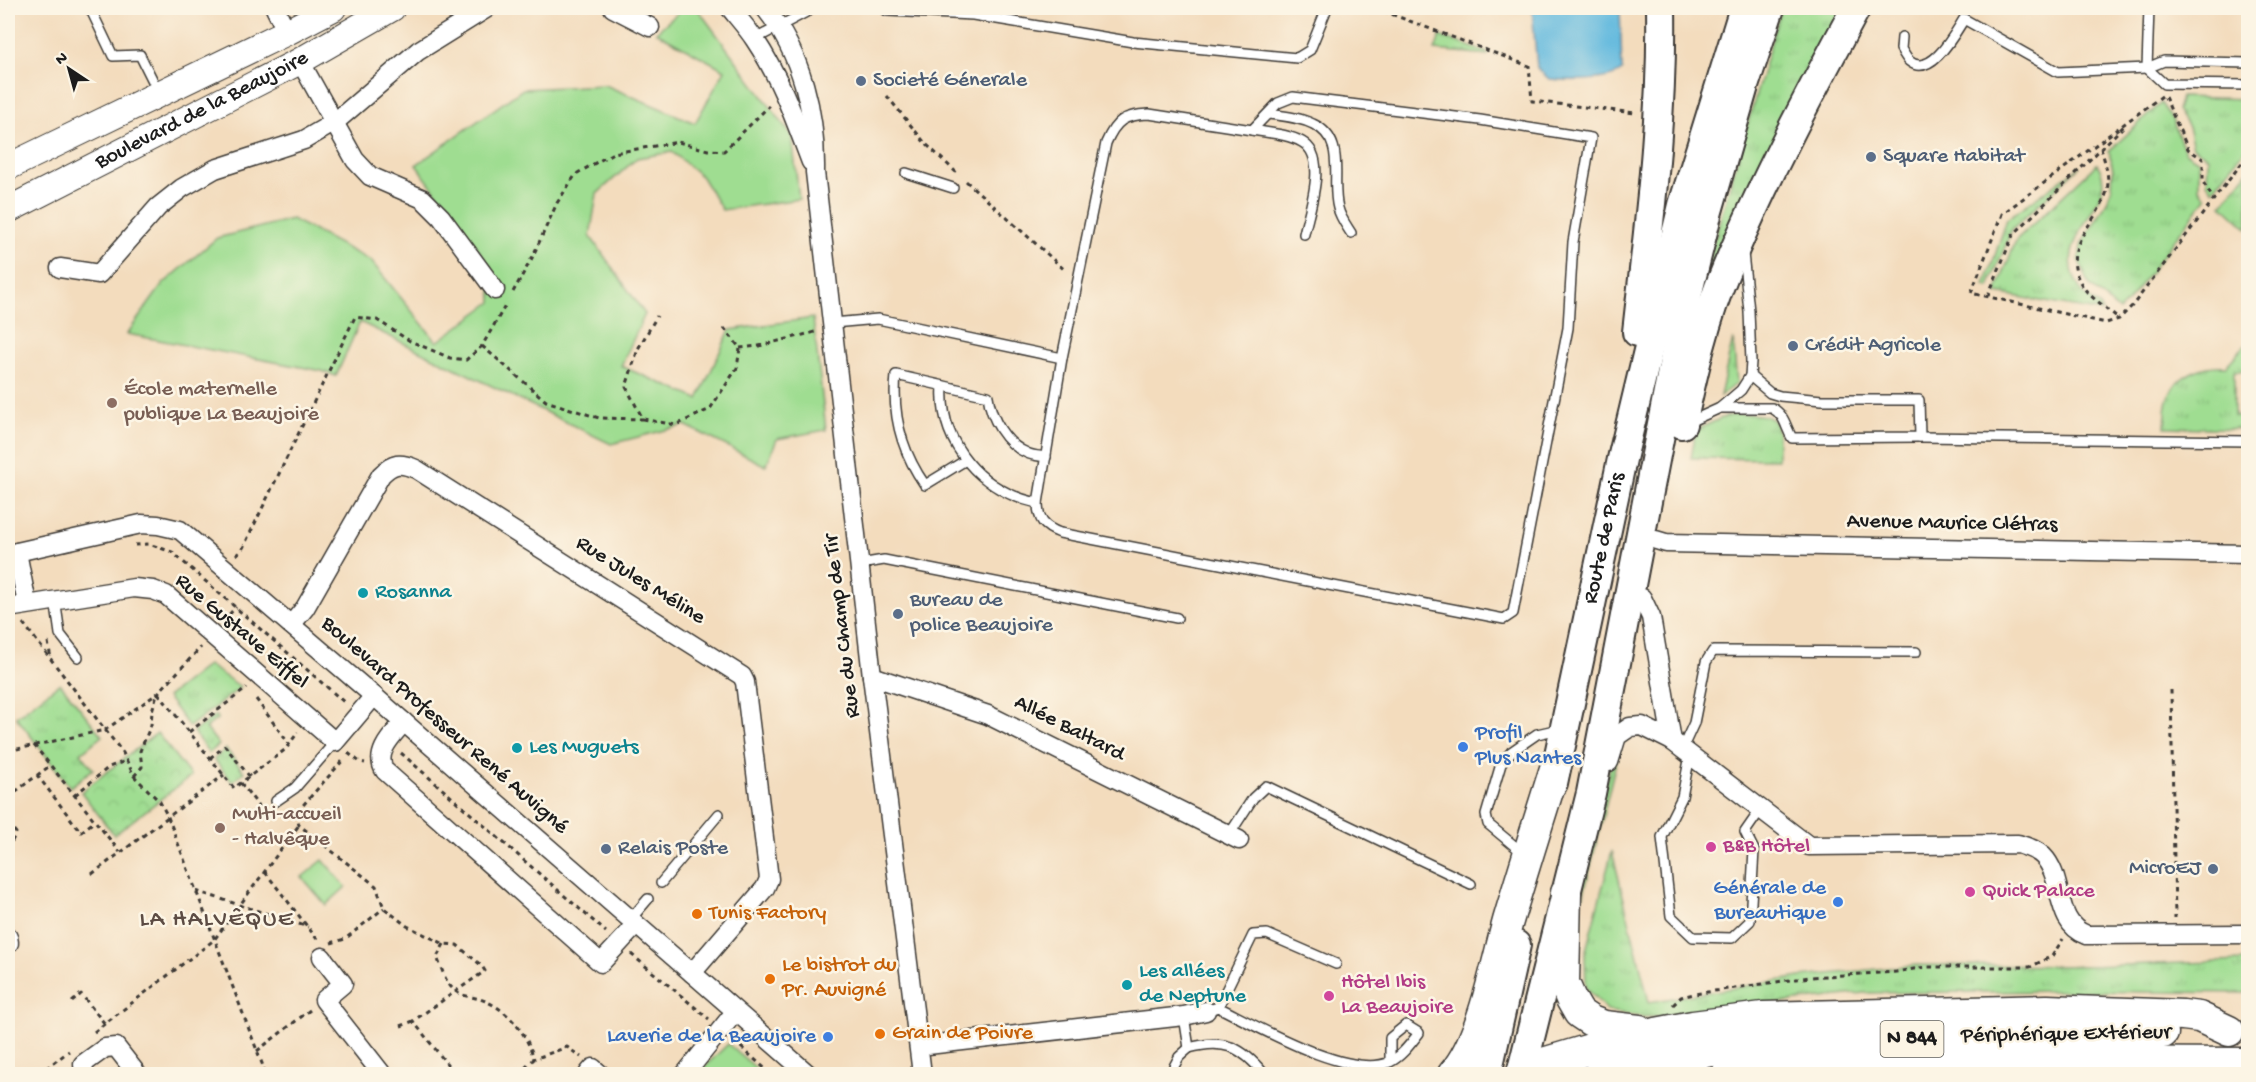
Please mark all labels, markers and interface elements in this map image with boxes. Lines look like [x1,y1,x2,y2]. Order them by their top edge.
north arrow [39,39,99,99]
street label: Boulevard de la Beaujoire [90,45,314,177]
text: N [52,49,72,70]
place label: Societé Génerale [873,68,1028,94]
marker: Societé Génerale [854,74,868,88]
place label: Square Habitat [1883,144,2027,170]
marker: Square Habitat [1864,150,1878,164]
place label: Crédit Agricole [1805,333,1942,359]
marker: Crédit Agricole [1786,339,1800,353]
place label: École maternelle publique La Beaujoire [123,377,319,428]
marker: École maternelle publique La Beaujoire [105,396,119,410]
street label: Route de Paris [1578,470,1632,606]
street label: Avenue Maurice Clétras [1846,509,2059,539]
street label: Rue du Champ de Tir [819,530,867,719]
street label: Rue Jules Méline [570,531,710,632]
street label: Rue Gustave Eiffel [169,569,313,696]
place label: Rosanna [375,580,452,606]
marker: Rosanna [356,586,370,600]
place label: Bureau de police Beaujoire [909,588,1053,639]
marker: Bureau de police Beaujoire [891,607,905,621]
street label: Boulevard Professeur René Auvigné [314,611,573,841]
street label: Allée Baltard [1009,690,1131,769]
place label: Profil Plus Nantes [1474,721,1582,772]
place label: Les Muguets [529,735,639,761]
marker: Profil Plus Nantes [1456,740,1470,754]
marker: Les Muguets [510,741,524,755]
place label: Multi-accueil - Halvêque [232,802,342,853]
marker: Multi-accueil - Halvêque [213,821,227,835]
place label: B&B Hôtel [1722,834,1810,860]
place label: Relais Poste [618,836,729,862]
marker: B&B Hôtel [1704,840,1718,854]
marker: Relais Poste [599,842,613,856]
place label: MicroEJ [2129,856,2202,882]
marker: MicroEJ [2206,862,2220,876]
place label: Générale de Bureautique [1713,876,1827,927]
place label: Quick Palace [1982,879,2095,905]
marker: Quick Palace [1963,885,1977,899]
marker: Générale de Bureautique [1831,895,1845,909]
place label: Tunis Factory [707,901,826,927]
district label: LA HALVÊQUE [139,906,295,935]
marker: Tunis Factory [690,907,704,921]
place label: Le bistrot du Pr. Auvigné [781,953,897,1004]
place label: Les allées de Neptune [1139,959,1247,1010]
place label: Hôtel Ibis La Beaujoire [1341,970,1454,1021]
marker: Le bistrot du Pr. Auvigné [763,972,777,986]
marker: Les allées de Neptune [1120,978,1134,992]
marker: Hôtel Ibis La Beaujoire [1322,989,1336,1003]
street label: Périphérique Extérieur [1960,1020,2174,1050]
place label: Grain de Poivre [892,1021,1034,1047]
road number: N 844 [1880,1021,1944,1057]
place label: Laverie de la Beaujoire [607,1024,817,1050]
marker: Grain de Poivre [873,1027,887,1041]
marker: Laverie de la Beaujoire [821,1030,835,1044]

